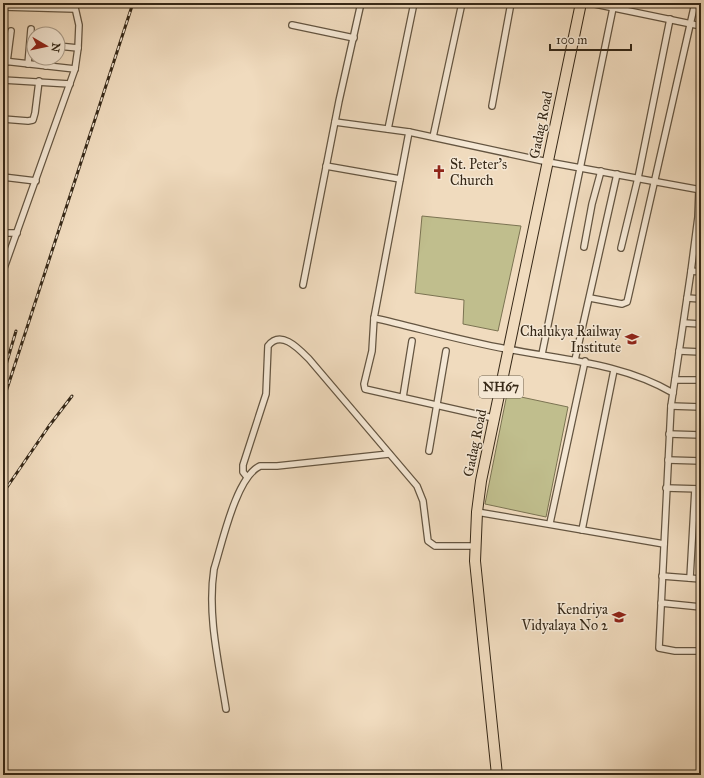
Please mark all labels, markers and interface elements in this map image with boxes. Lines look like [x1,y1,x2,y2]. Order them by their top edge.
north arrow [26,26,66,66]
scale bar [550,26,631,52]
text: 100 m [556,33,587,47]
text: N [48,42,63,54]
street label: Gadag Road [526,90,556,160]
place label: St. Peter's Church [450,156,507,189]
church icon: St. Peter's Church [431,164,447,180]
place label: Chalukya Railway Institute [520,323,621,356]
school or university icon: Chalukya Railway Institute [624,331,640,347]
road number: NH67 [479,376,523,398]
street label: Gadag Road [460,408,490,478]
place label: Kendriya Vidyalaya No 2 [520,601,608,634]
school or university icon: Kendriya Vidyalaya No 2 [611,609,627,625]

